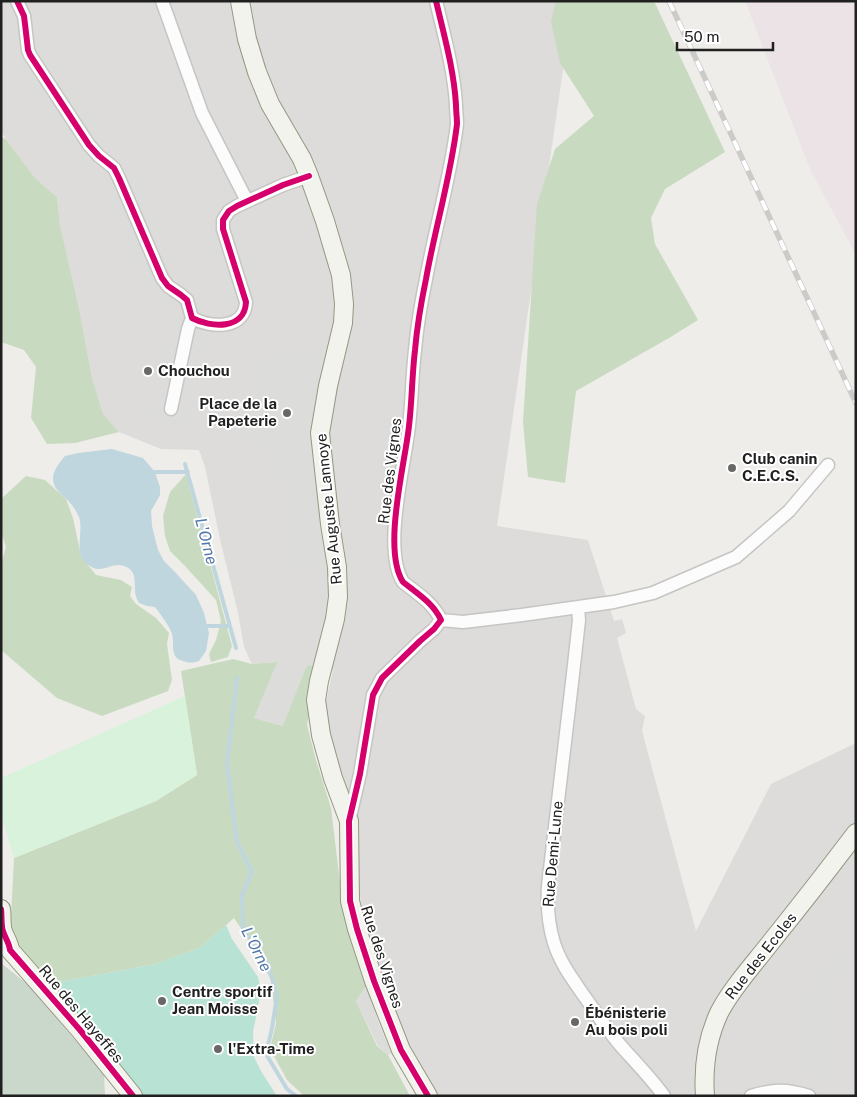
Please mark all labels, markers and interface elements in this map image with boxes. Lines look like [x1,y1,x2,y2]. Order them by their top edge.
scale bar [677,20,773,52]
text: 50 m [684,28,719,45]
place label: Chouchou [158,362,230,379]
marker: Chouchou [142,365,154,377]
place label: Place de la Papeterie [199,395,277,429]
marker: Place de la Papeterie [281,407,293,419]
street label: Rue des Vignes [375,417,404,525]
street label: Rue Auguste Lannoye [312,433,345,585]
place label: Club canin C.E.C.S. [742,450,818,484]
marker: Club canin C.E.C.S. [726,462,738,474]
water label: L'Orne [191,516,222,567]
street label: Rue Demi-Lune [539,800,566,908]
street label: Rue des Vignes [358,904,407,1010]
street label: Rue des Ecoles [722,909,800,1002]
water label: L'Orne [237,924,276,975]
street label: Rue des Hayeffes [36,961,127,1066]
place label: Centre sportif Jean Moisse [172,983,272,1017]
marker: Centre sportif Jean Moisse [156,995,168,1007]
place label: Ébénisterie Au bois poli [585,1004,668,1038]
marker: Ébénisterie Au bois poli [569,1016,581,1028]
place label: l'Extra-Time [228,1040,315,1057]
marker: l'Extra-Time [212,1043,224,1055]

